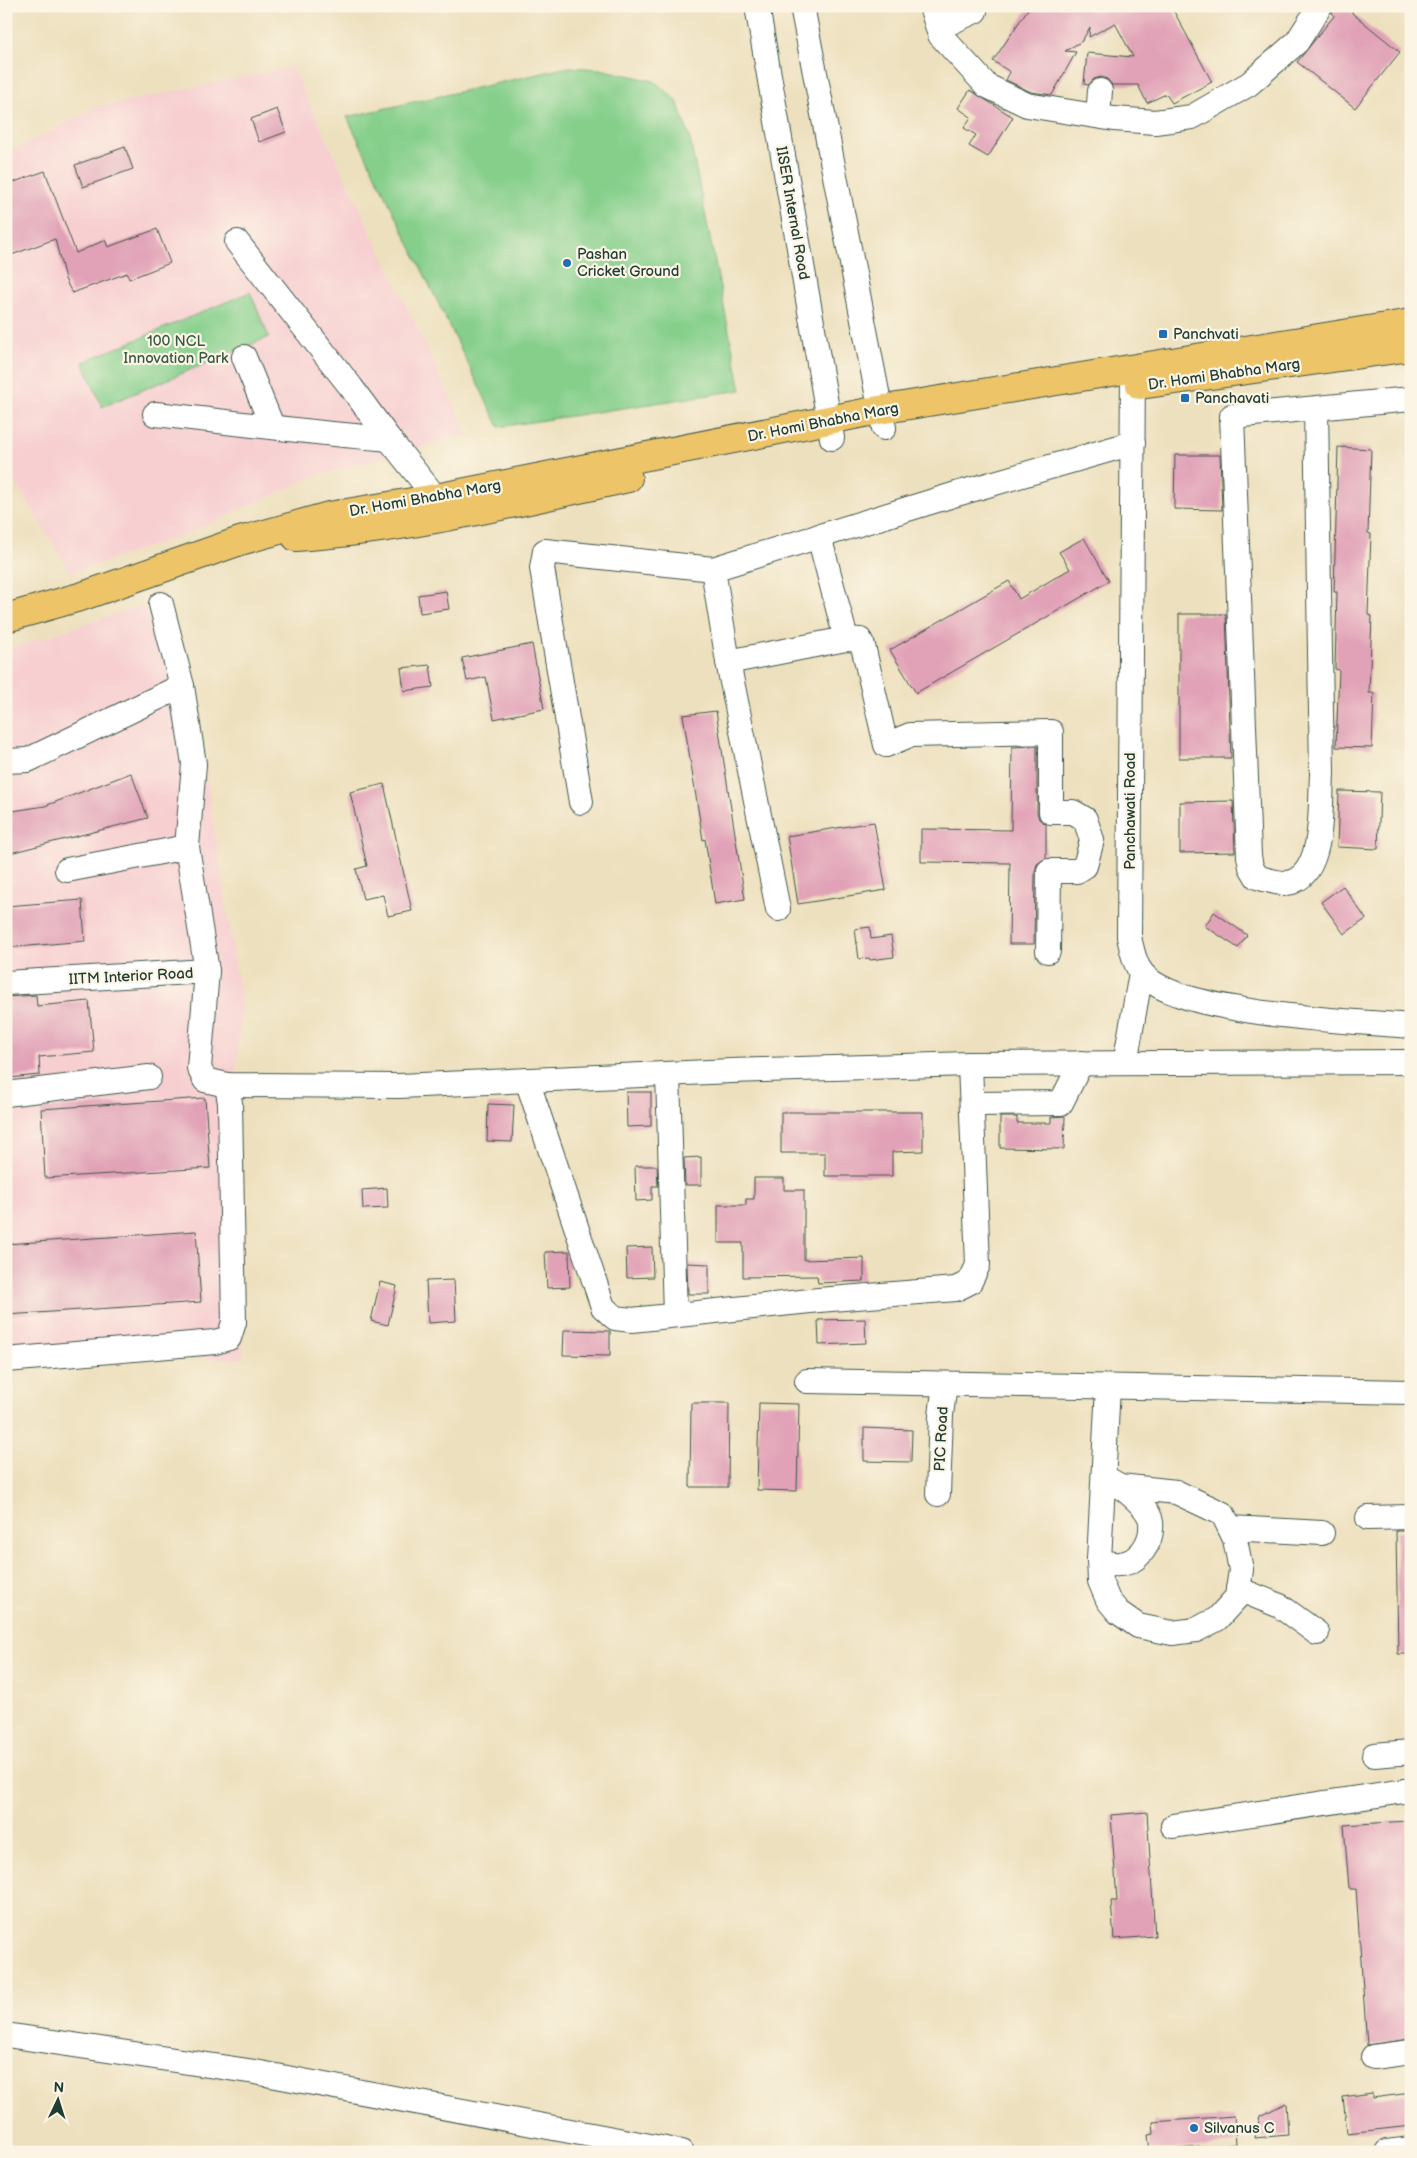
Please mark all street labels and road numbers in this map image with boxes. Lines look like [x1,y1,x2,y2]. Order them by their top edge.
street label: IISER Internal Road [771,145,814,281]
street label: Dr. Homi Bhabha Marg [1147,354,1301,395]
street label: Dr. Homi Bhabha Marg [746,399,900,446]
street label: Dr. Homi Bhabha Marg [348,476,502,521]
street label: Panchawati Road [1121,752,1140,870]
street label: IITM Interior Road [68,964,194,989]
street label: PIC Road [930,1406,953,1472]

